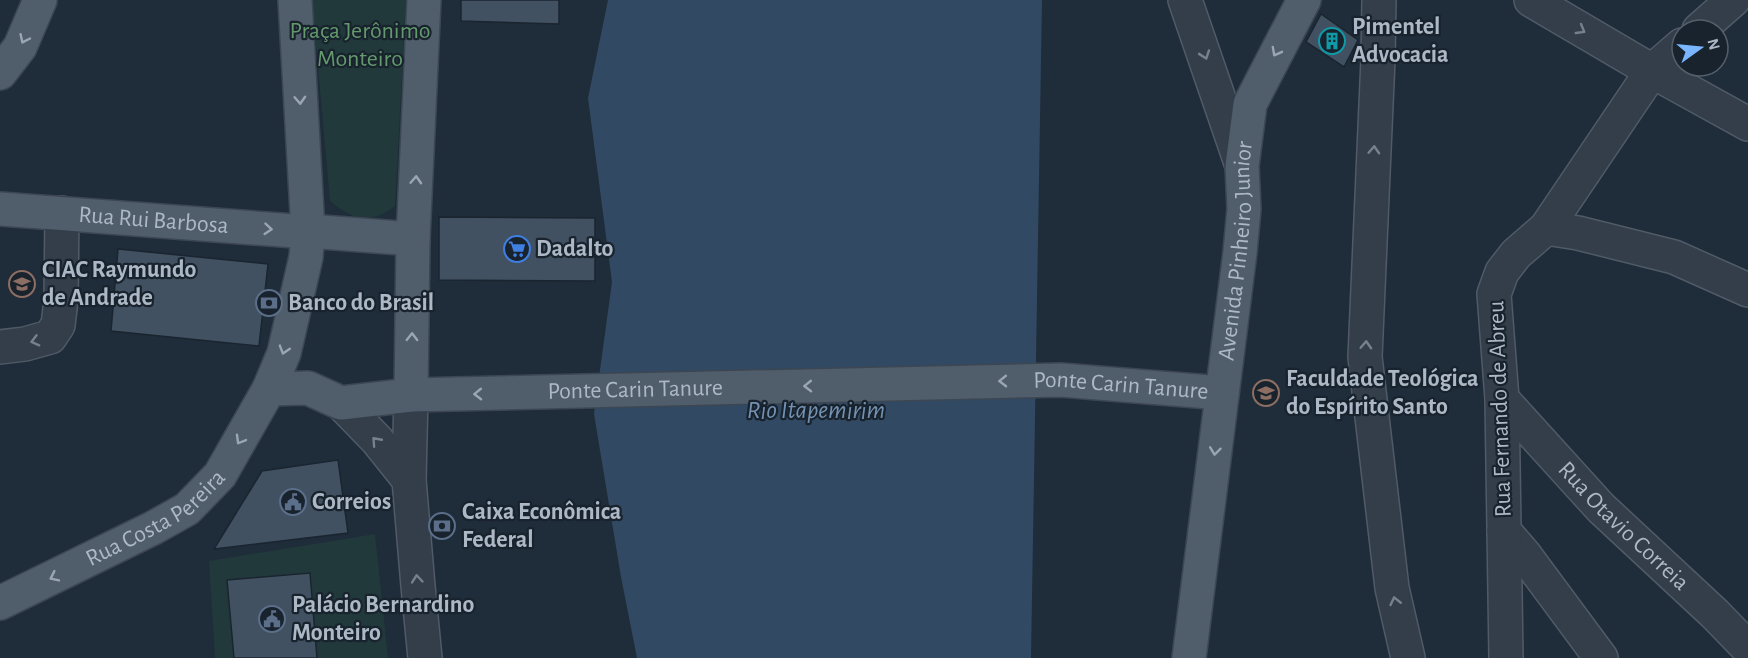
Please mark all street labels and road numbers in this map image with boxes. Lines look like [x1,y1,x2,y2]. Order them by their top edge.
street label: Avenida Pinheiro Junior [1214,140,1257,362]
street label: Rua Rui Barbosa [78,203,230,238]
street label: Rua Fernando de Abreu [1484,300,1516,518]
street label: Ponte Carin Tanure [1033,368,1209,404]
street label: Ponte Carin Tanure [547,376,723,404]
street label: Rua Otavio Correia [1553,457,1693,595]
street label: Rua Costa Pereira [82,465,230,571]

